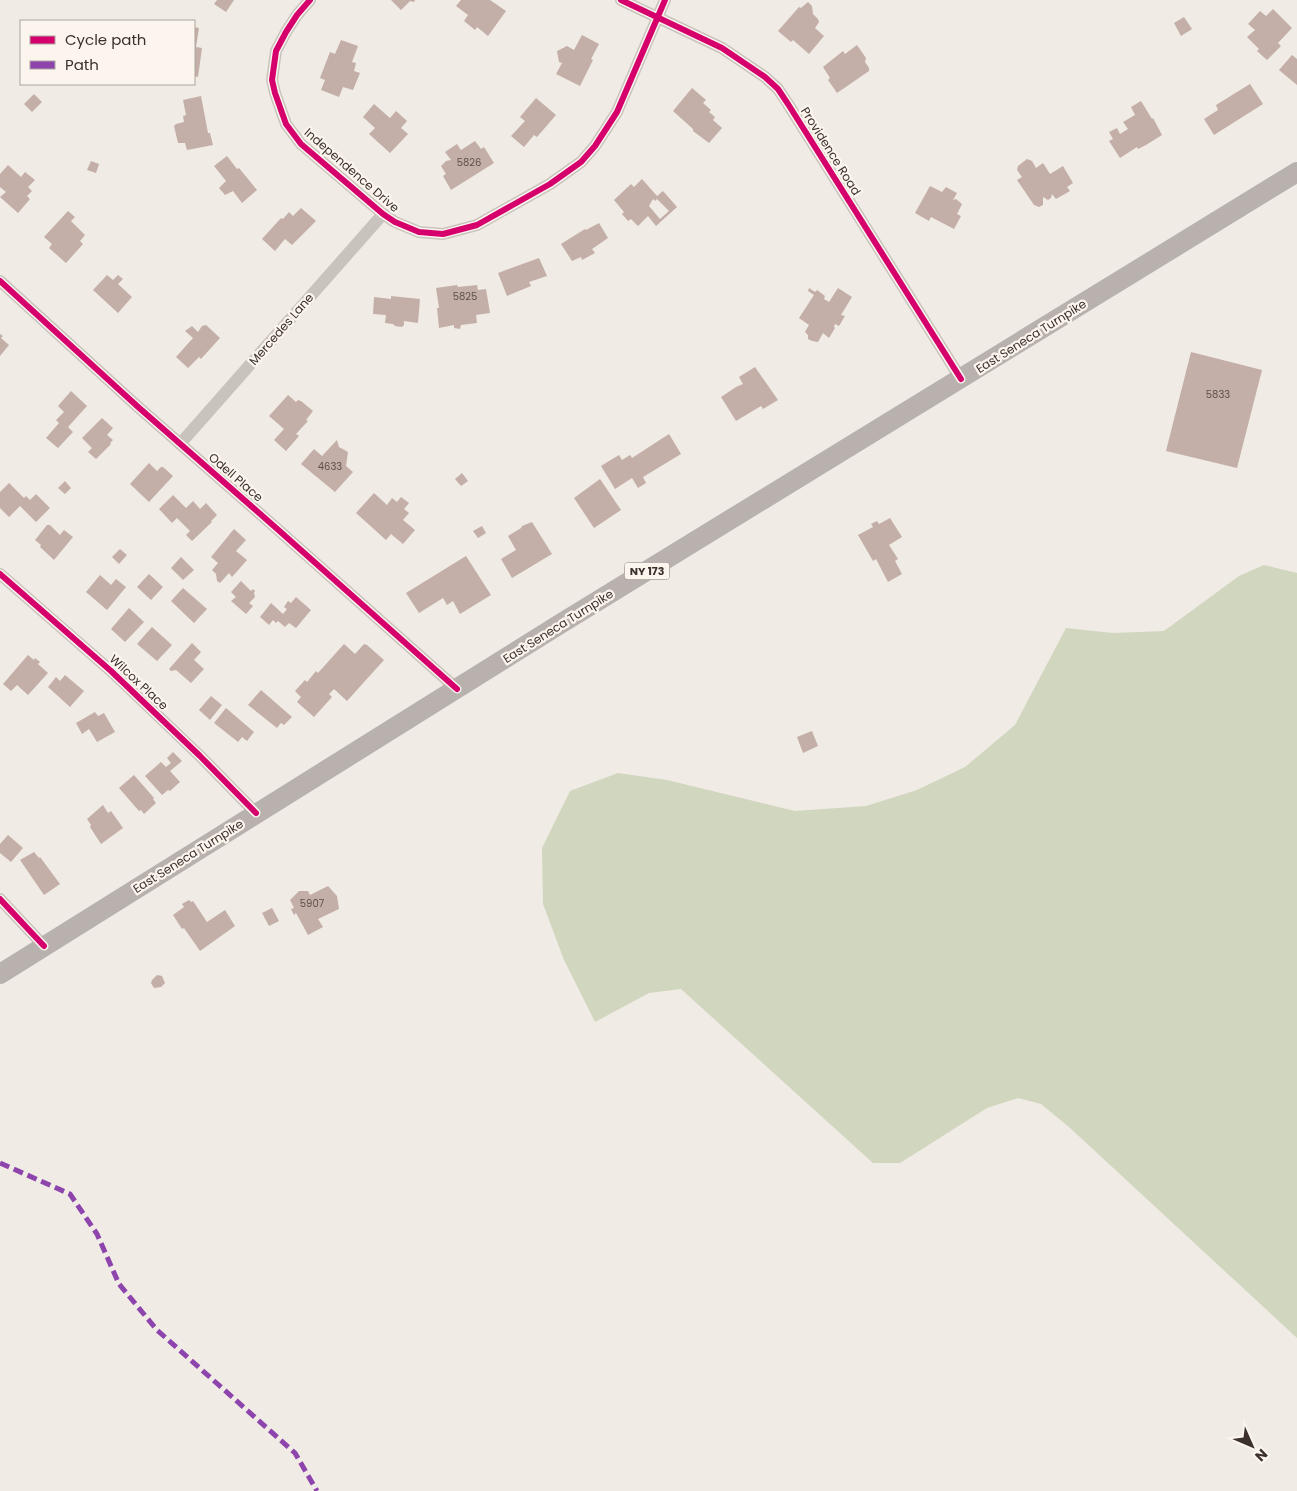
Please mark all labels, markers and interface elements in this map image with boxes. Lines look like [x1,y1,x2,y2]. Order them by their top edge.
legend [20,20,195,85]
text: Cycle path [65,29,146,50]
text: Path [65,54,99,75]
street label: Providence Road [797,104,865,198]
street label: Independence Drive [301,124,403,216]
house number: 5826 [457,155,481,170]
street label: Mercedes Lane [245,289,317,369]
house number: 5825 [453,289,477,304]
street label: East Seneca Turnpike [973,295,1089,377]
house number: 5833 [1206,387,1230,402]
street label: Odell Place [205,449,267,505]
house number: 4633 [318,459,342,474]
road number: NY 173 [624,562,670,580]
street label: East Seneca Turnpike [500,585,616,667]
street label: Wilcox Place [106,650,172,714]
street label: East Seneca Turnpike [130,815,246,897]
house number: 5907 [300,896,325,911]
north arrow [1227,1421,1277,1471]
text: N [1250,1444,1272,1466]

